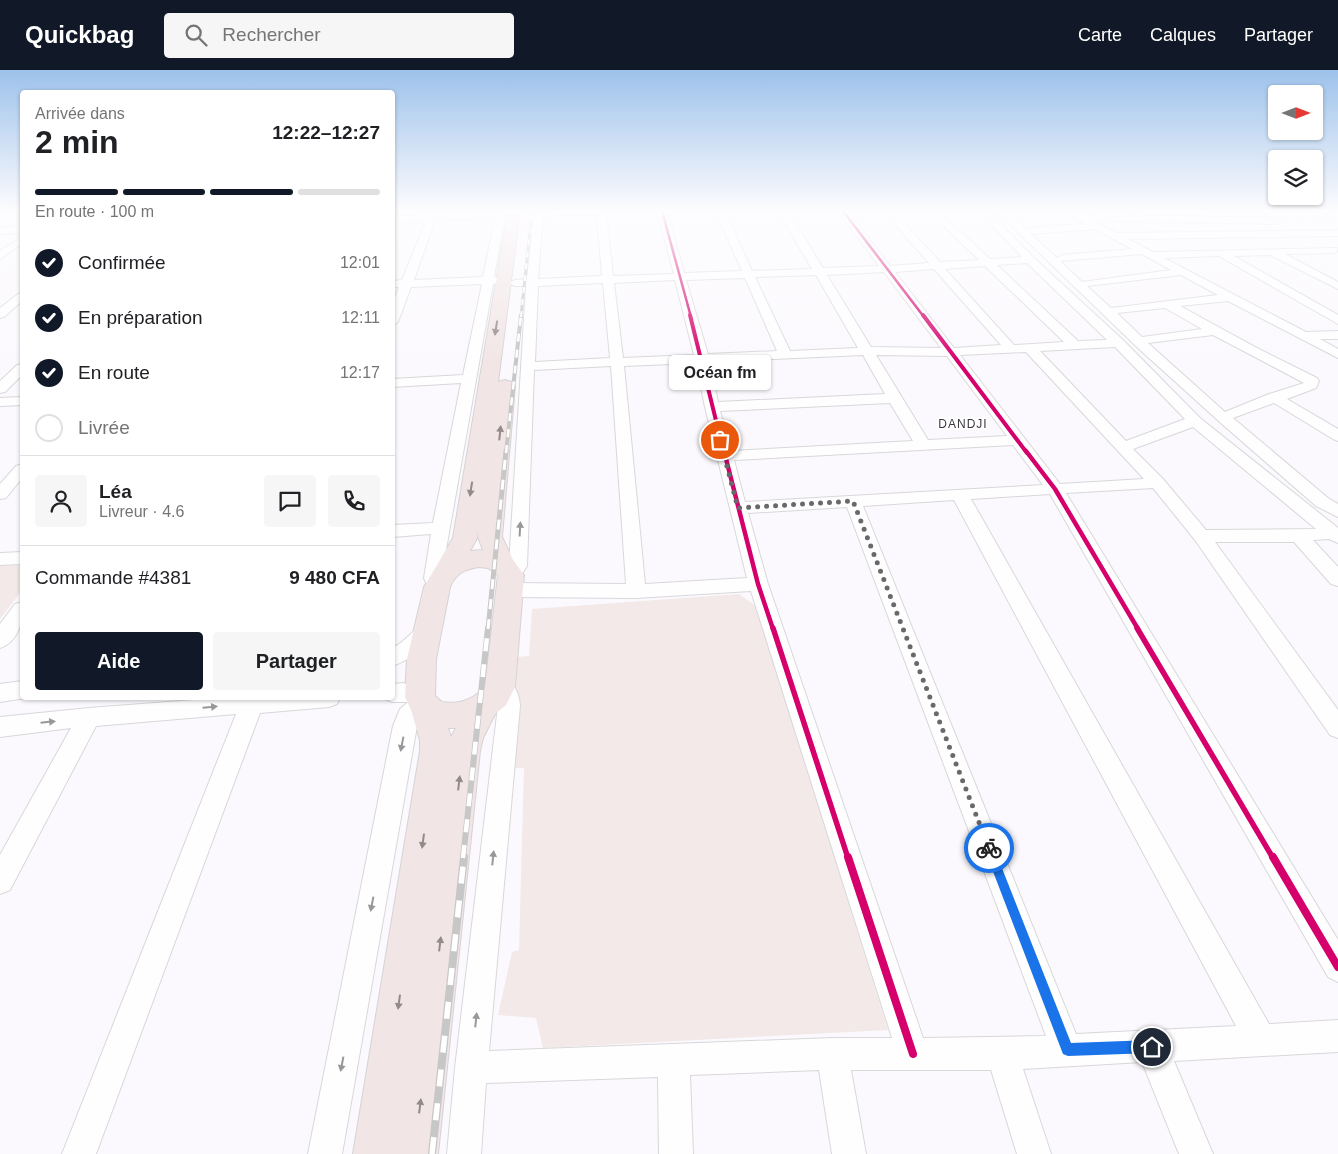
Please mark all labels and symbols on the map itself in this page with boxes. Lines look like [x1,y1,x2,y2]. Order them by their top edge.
north arrow [1268,85,1322,140]
one-way arrow [492,321,500,337]
callout: Océan fm [669,355,771,390]
district label: DANDJI [938,417,988,431]
pin [699,419,741,461]
one-way arrow [496,424,504,440]
one-way arrow [467,481,475,497]
one-way arrow [516,521,524,537]
one-way arrow [203,703,219,711]
one-way arrow [41,717,57,725]
one-way arrow [397,737,405,753]
one-way arrow [456,775,464,791]
courier [964,823,1014,873]
one-way arrow [419,834,427,850]
one-way arrow [489,850,497,866]
one-way arrow [367,897,375,913]
one-way arrow [436,936,444,952]
one-way arrow [395,994,403,1010]
one-way arrow [472,1011,480,1027]
pin [1131,1026,1173,1068]
one-way arrow [337,1056,345,1072]
one-way arrow [416,1097,424,1113]

